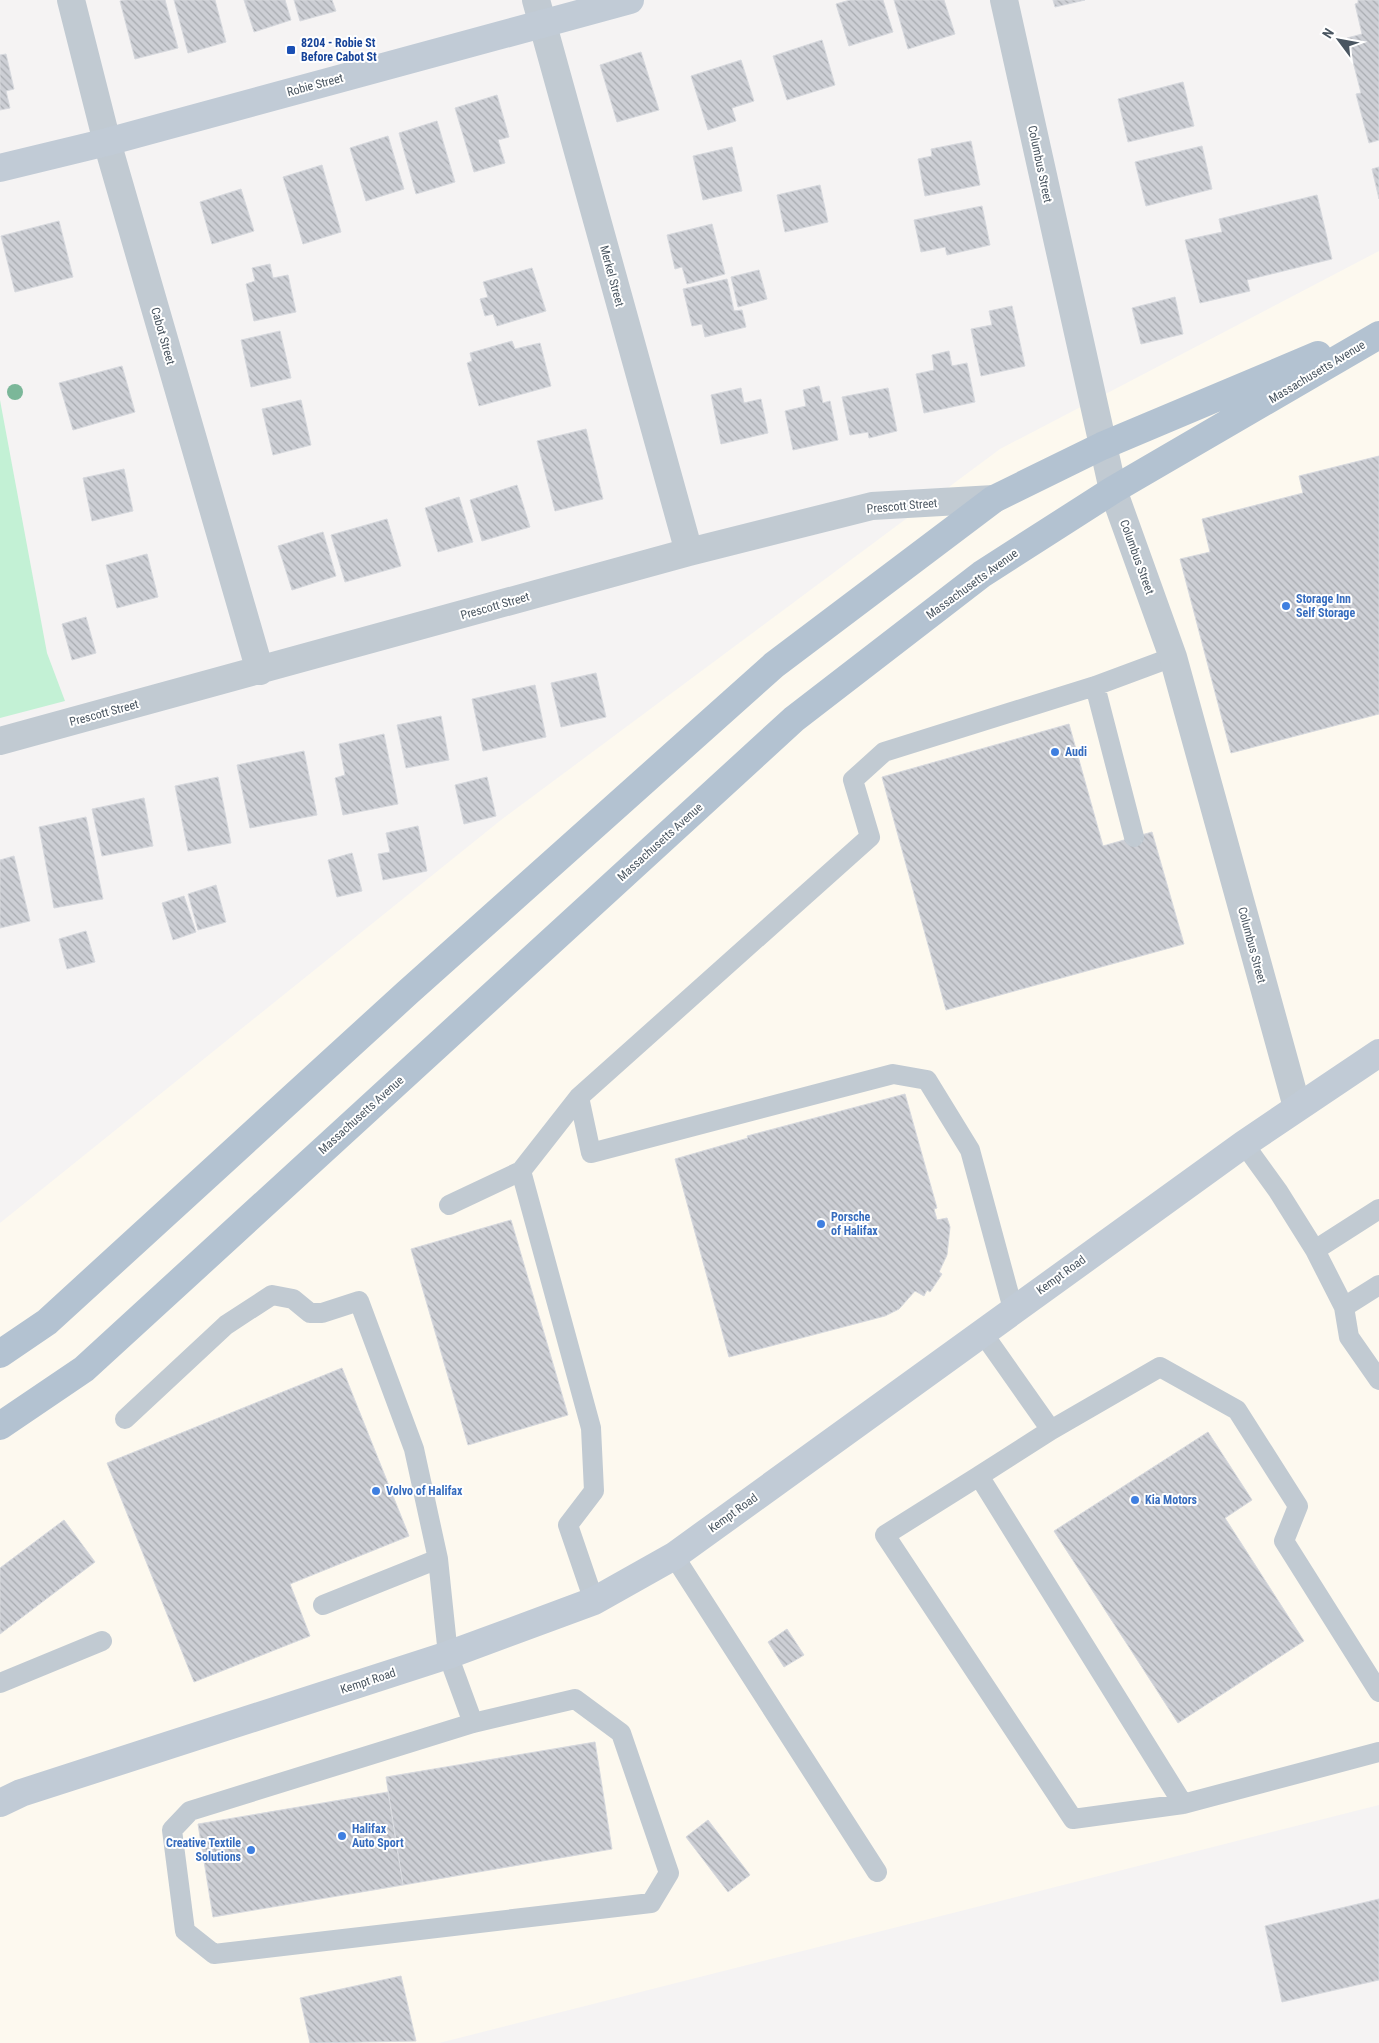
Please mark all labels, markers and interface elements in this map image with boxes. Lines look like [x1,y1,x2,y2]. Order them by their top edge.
north arrow [1314,15,1364,65]
text: N [1319,25,1337,41]
place label: 8204 - Robie St Before Cabot St [301,36,377,64]
marker: 8204 - Robie St Before Cabot St [285,44,297,56]
street label: Robie Street [285,71,345,99]
street label: Columbus Street [1025,124,1055,204]
street label: Merkel Street [597,244,627,309]
street label: Cabot Street [148,306,178,367]
street label: Massachusetts Avenue [1266,338,1368,406]
street label: Prescott Street [866,496,938,516]
street label: Columbus Street [1117,518,1157,597]
street label: Massachusetts Avenue [924,546,1021,622]
street label: Prescott Street [459,589,531,622]
place label: Storage Inn Self Storage [1296,592,1355,620]
marker: Storage Inn Self Storage [1280,600,1292,612]
street label: Prescott Street [68,697,140,729]
place label: Audi [1065,745,1087,759]
marker: Audi [1049,746,1061,758]
street label: Massachusetts Avenue [615,800,706,884]
street label: Columbus Street [1235,905,1269,985]
street label: Massachusetts Avenue [316,1073,407,1157]
place label: Porsche of Halifax [831,1210,878,1238]
marker: Porsche of Halifax [815,1218,827,1230]
street label: Kempt Road [1034,1252,1088,1298]
place label: Volvo of Halifax [386,1484,463,1498]
marker: Volvo of Halifax [370,1485,382,1497]
street label: Kempt Road [706,1490,760,1536]
place label: Kia Motors [1145,1493,1198,1507]
marker: Kia Motors [1129,1494,1141,1506]
street label: Kempt Road [339,1665,397,1697]
place label: Halifax Auto Sport [352,1822,404,1850]
marker: Halifax Auto Sport [336,1830,348,1842]
place label: Creative Textile Solutions [166,1836,242,1864]
marker: Creative Textile Solutions [245,1844,257,1856]

